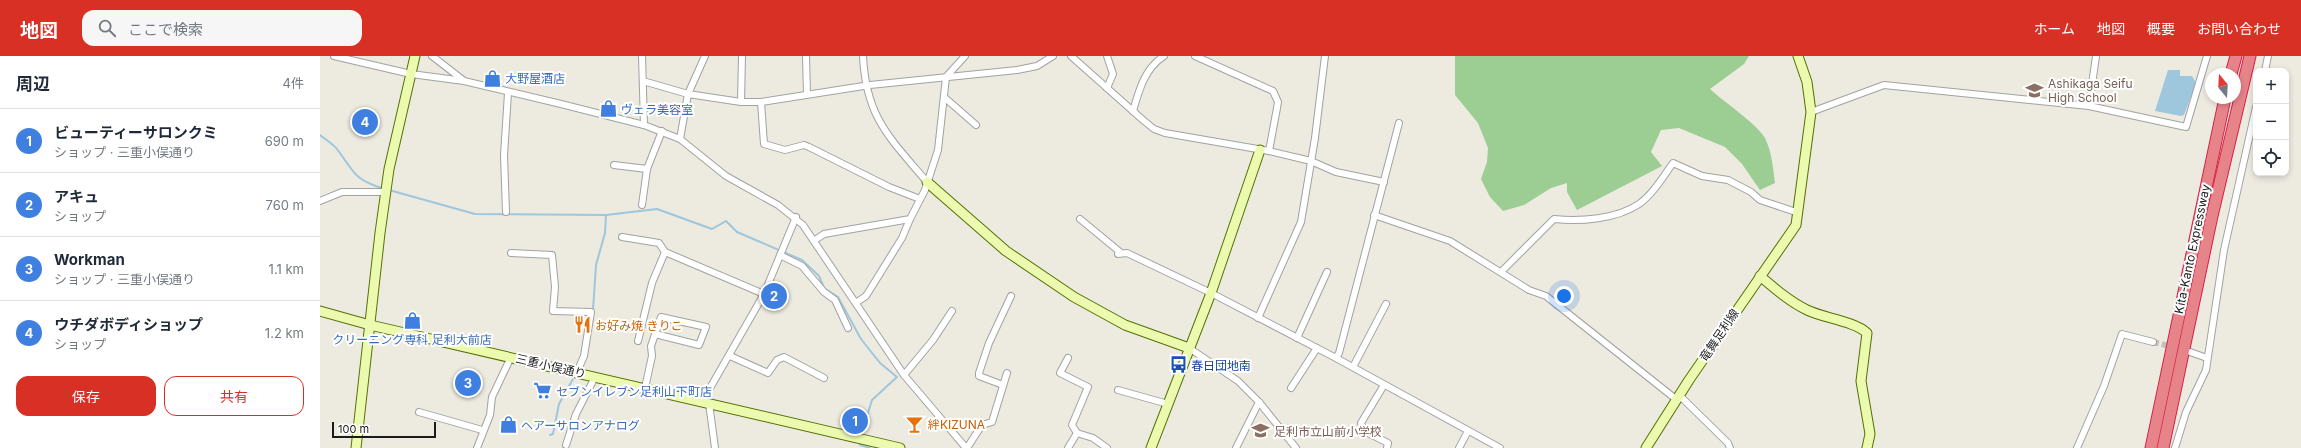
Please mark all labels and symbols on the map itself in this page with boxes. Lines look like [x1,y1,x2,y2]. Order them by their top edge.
shop icon: 大野屋酒店 [482,68,502,88]
north arrow [2205,68,2241,104]
place label: 大野屋酒店 [505,71,565,86]
place label: Ashikaga Seifu High School [2048,76,2133,105]
school or university icon: Ashikaga Seifu High School [2025,80,2045,100]
shop icon: ヴェラ美容室 [598,99,618,119]
place label: ヴェラ美容室 [621,102,693,117]
pin: 4 [352,107,378,137]
street label: Kita-Kanto Expressway [2171,183,2213,315]
pin: 2 [761,281,787,311]
your location [1554,286,1574,306]
street label: 竜舞足利線 [1696,306,1742,364]
shop icon: クリーニング専科 足利大前店 [402,310,422,330]
restaurant icon: お好み焼 きりこ [572,315,592,335]
place label: お好み焼 きりこ [595,318,682,333]
place label: クリーニング専科 足利大前店 [332,332,492,347]
street label: 三重小俣通り [514,351,588,381]
bus stop icon: 春日団地南 [1168,355,1188,375]
place label: 春日団地南 [1191,358,1251,373]
pin: 3 [455,368,481,398]
supermarket icon: セブンイレブン足利山下町店 [533,381,553,401]
place label: セブンイレブン足利山下町店 [556,384,712,399]
pin: 1 [842,406,868,436]
bar icon: 絆KIZUNA [905,414,925,434]
shop icon: ヘアーサロンアナログ [498,415,518,435]
place label: 絆KIZUNA [928,417,985,432]
place label: ヘアーサロンアナログ [521,418,640,433]
scale bar [332,420,436,439]
school or university icon: 足利市立山前小学校 [1251,421,1271,441]
place label: 足利市立山前小学校 [1274,424,1382,439]

